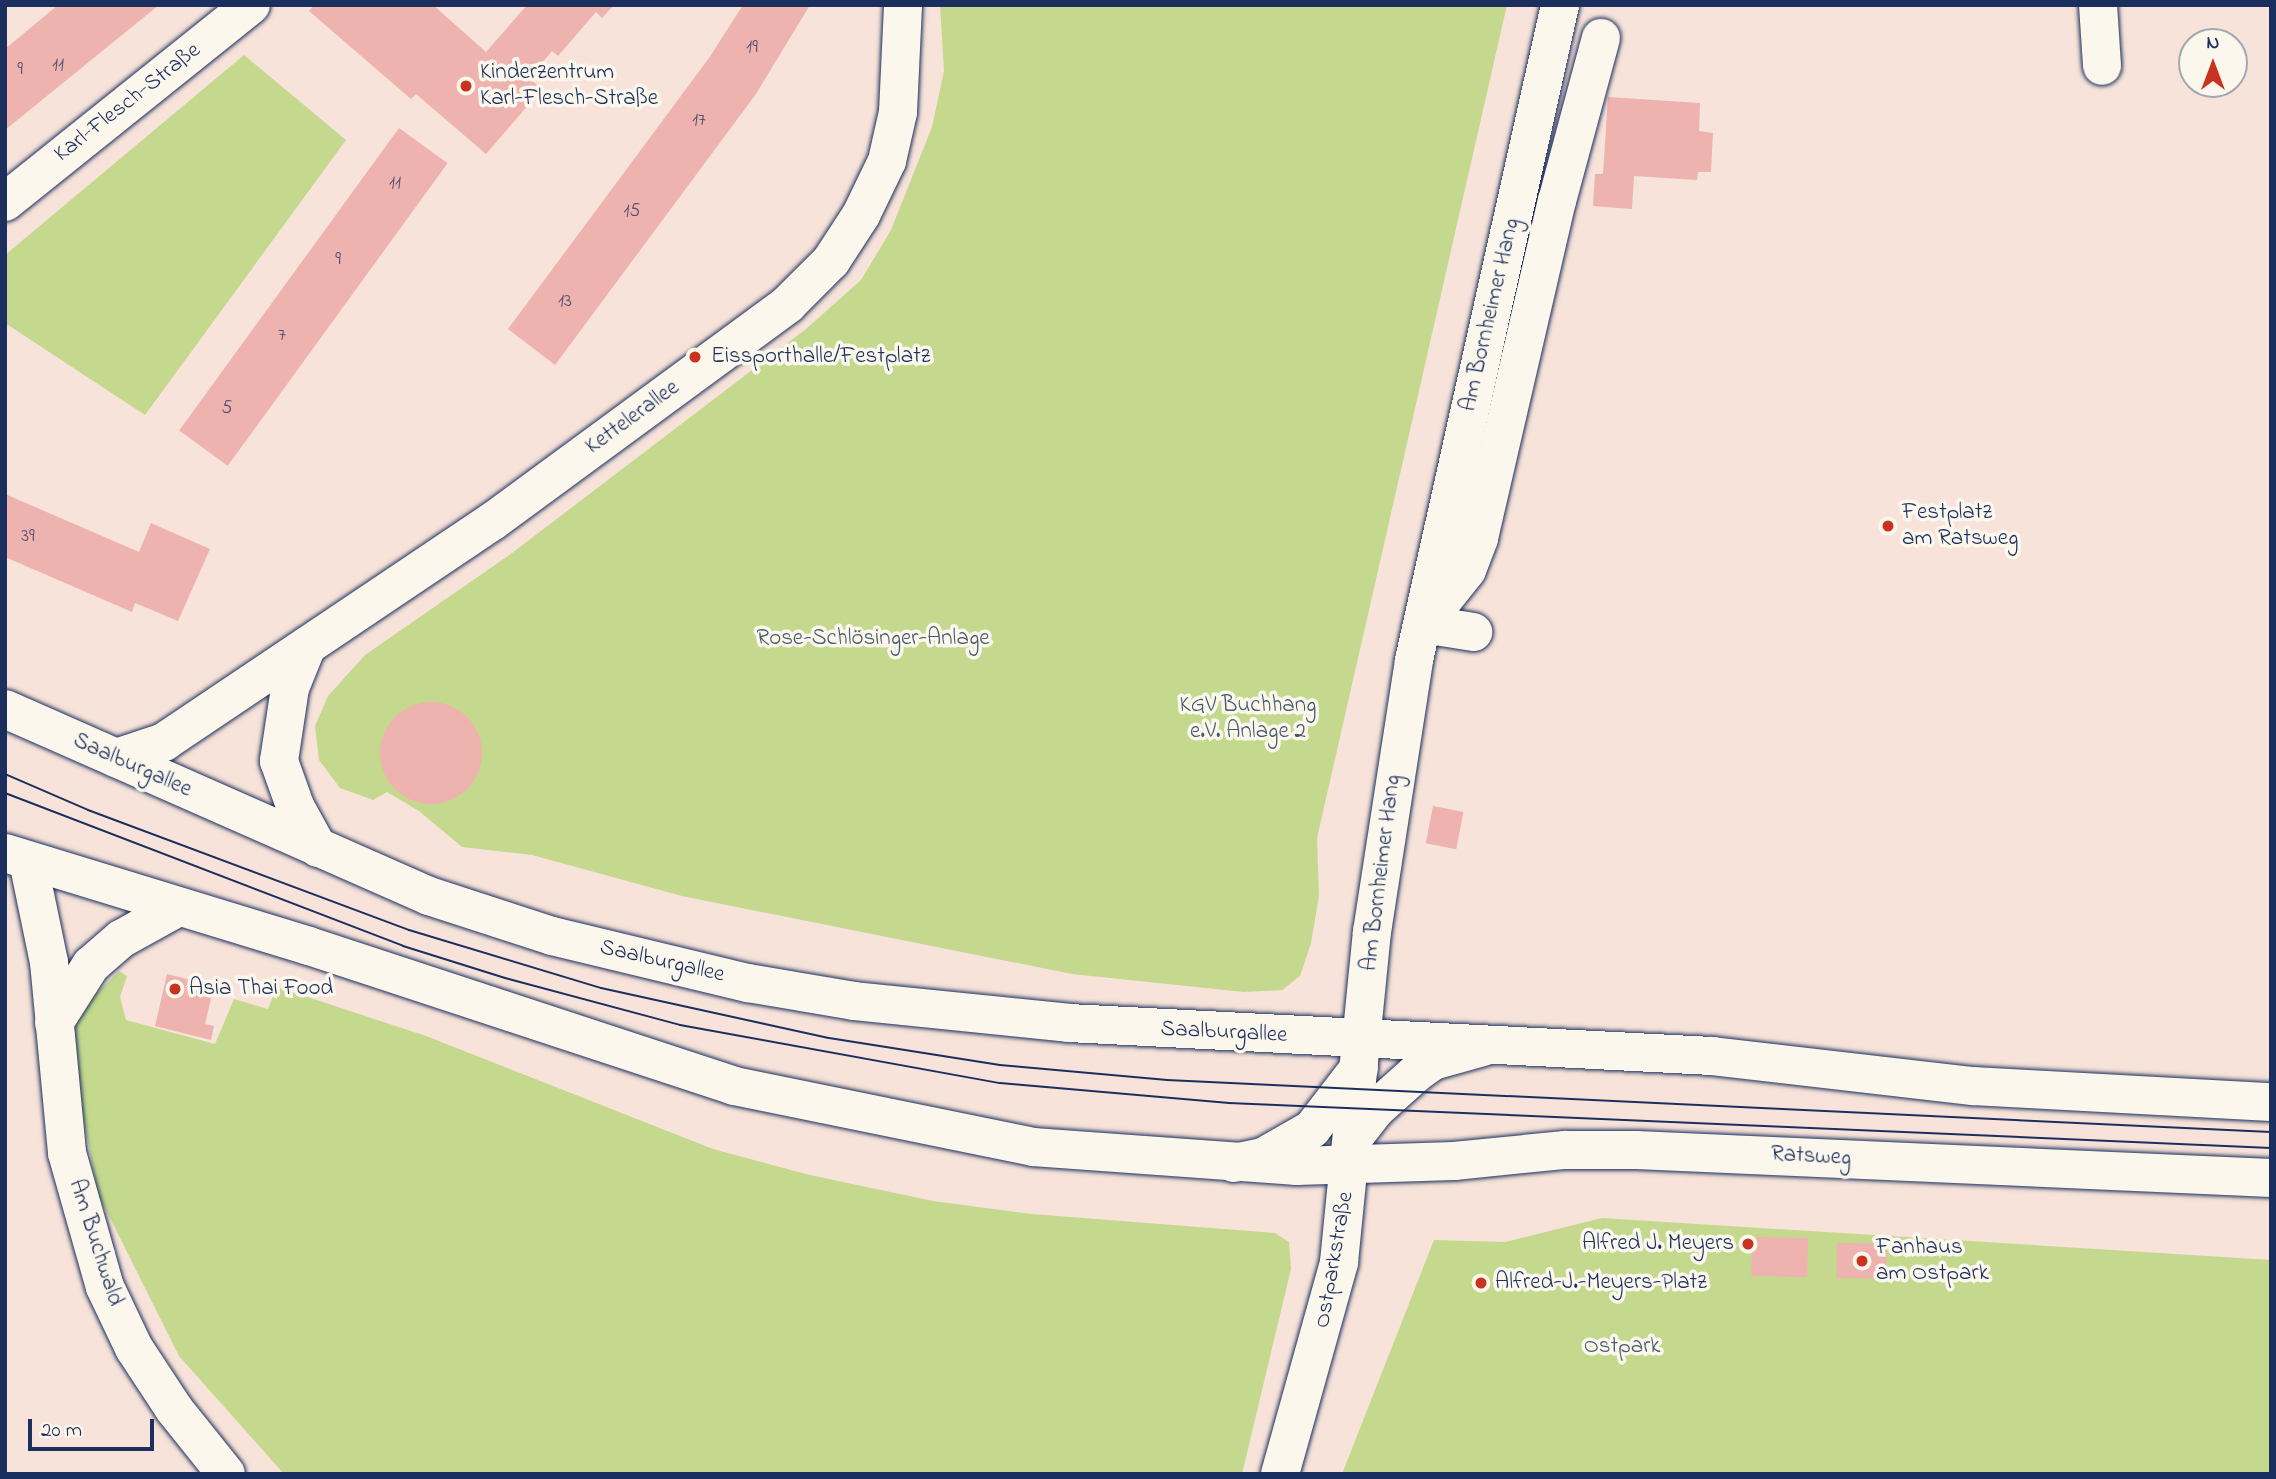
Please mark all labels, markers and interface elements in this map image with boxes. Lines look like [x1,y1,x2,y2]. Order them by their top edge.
north arrow [2178,28,2248,98]
text: N [2207,30,2219,57]
street label: Karl-Flesch-Straße [49,37,207,169]
house number: 19 [746,37,758,59]
house number: 11 [52,55,64,77]
house number: 9 [17,59,23,81]
place label: Kinderzentrum Karl-Flesch-Straße [480,59,658,113]
marker: Kinderzentrum Karl-Flesch-Straße [458,78,474,94]
house number: 17 [692,110,706,132]
house number: 11 [389,173,401,195]
house number: 15 [624,201,640,223]
street label: Am Bornheimer Hang [1455,216,1527,414]
house number: 9 [335,249,341,271]
house number: 13 [558,291,572,313]
house number: 7 [278,325,286,347]
place label: Eissporthalle/Festplatz [711,343,930,371]
marker: Eissporthalle/Festplatz [685,347,705,367]
street label: Kettelerallee [581,375,685,461]
house number: 5 [222,398,232,420]
place label: Festplatz am Ratsweg [1902,499,2018,553]
marker: Festplatz am Ratsweg [1880,518,1896,534]
house number: 39 [21,526,35,548]
park label: Rose-Schlösinger-Anlage [756,625,990,653]
park label: KGV Buchhang e.V. Anlage 2 [1180,692,1316,746]
street label: Saalburgallee [68,728,196,804]
street label: Am Bornheimer Hang [1356,773,1408,973]
street label: Saalburgallee [597,934,727,990]
place label: Asia Thai Food [189,975,333,1003]
marker: Asia Thai Food [167,981,183,997]
street label: Saalburgallee [1160,1016,1288,1050]
street label: Ratsweg [1770,1141,1852,1173]
street label: Am Buchwald [62,1176,128,1310]
street label: Ostparkstraße [1309,1190,1361,1330]
place label: Alfred J. Meyers [1582,1230,1734,1258]
place label: Fanhaus am Ostpark [1876,1234,1989,1288]
marker: Alfred J. Meyers [1740,1236,1756,1252]
marker: Fanhaus am Ostpark [1854,1253,1870,1269]
place label: Alfred-J.-Meyers-Platz [1495,1269,1707,1297]
marker: Alfred-J.-Meyers-Platz [1473,1275,1489,1291]
park label: Ostpark [1584,1333,1660,1361]
scale bar [32,1406,158,1450]
text: 20 m [41,1416,82,1446]

